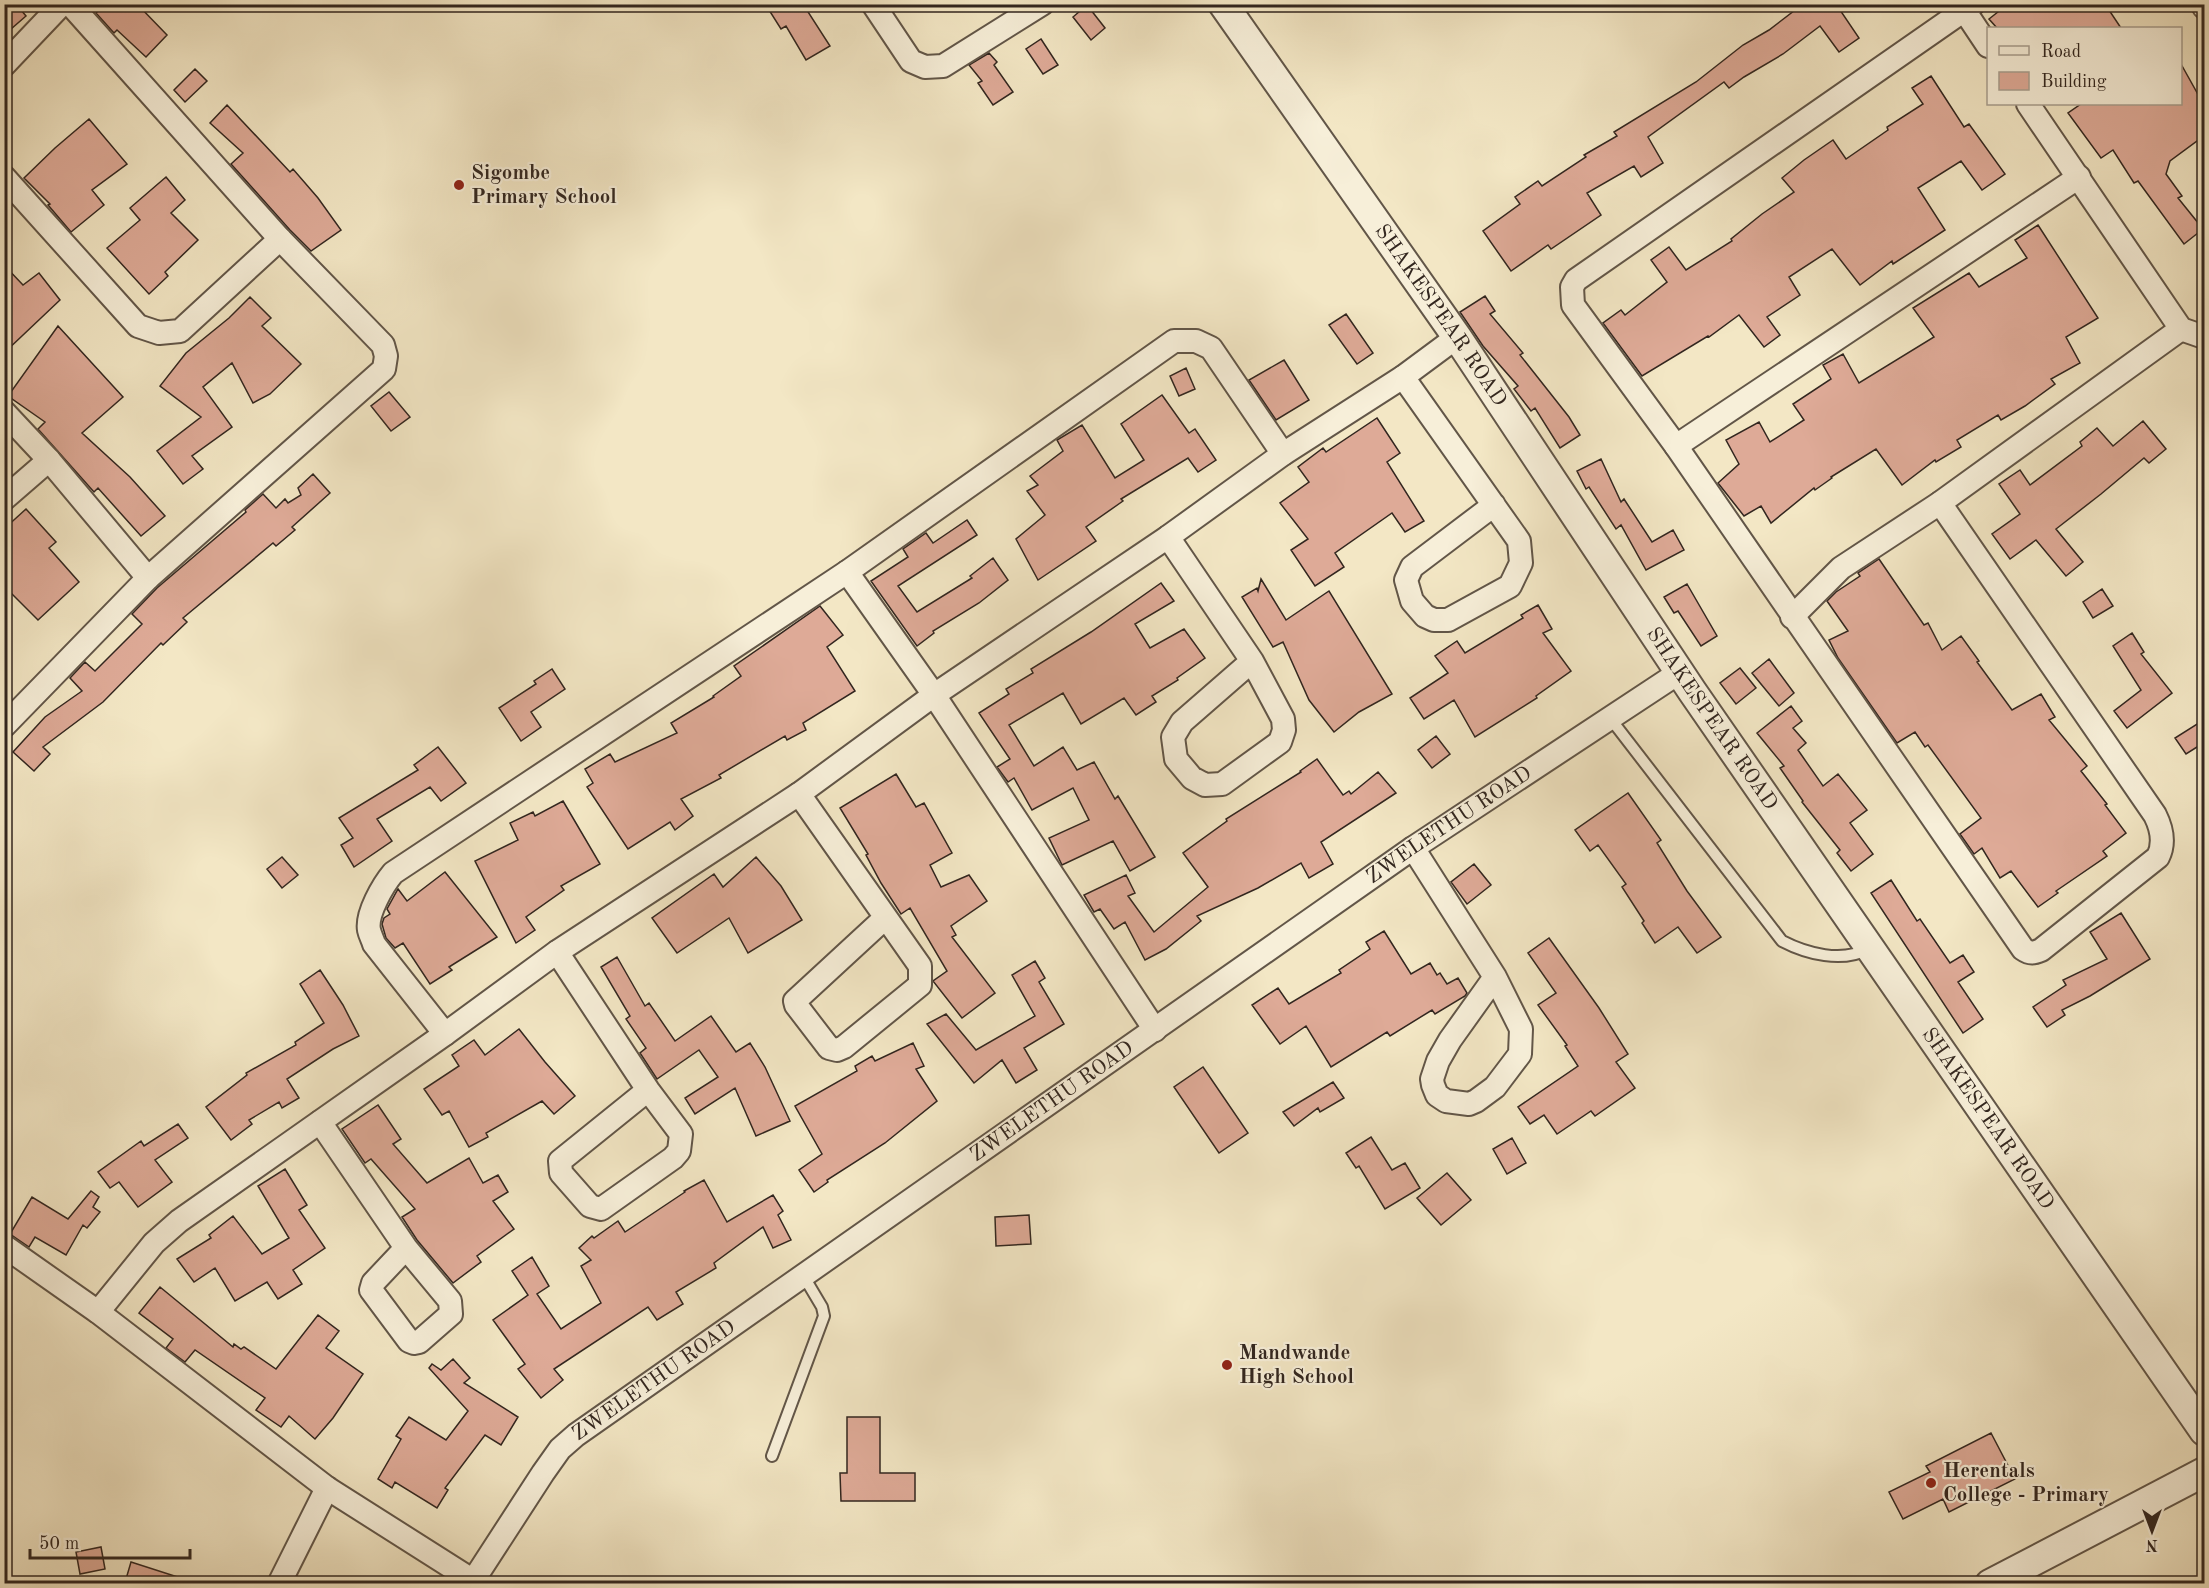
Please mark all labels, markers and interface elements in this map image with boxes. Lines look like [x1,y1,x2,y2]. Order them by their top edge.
legend [1987,27,2182,105]
text: Road [2041,43,2081,61]
text: Building [2041,73,2107,91]
place label: Sigombe Primary School [471,163,617,208]
marker: Sigombe Primary School [452,178,466,192]
street label: SHAKESPEAR ROAD [1371,221,1510,410]
street label: SHAKESPEAR ROAD [1642,624,1781,814]
street label: ZWELETHU ROAD [1363,762,1535,888]
street label: SHAKESPEAR ROAD [1918,1024,2058,1213]
street label: ZWELETHU ROAD [966,1037,1137,1166]
street label: ZWELETHU ROAD [568,1316,739,1445]
place label: Mandwande High School [1239,1343,1354,1388]
marker: Mandwande High School [1220,1358,1234,1372]
place label: Herentals College - Primary [1943,1461,2109,1506]
marker: Herentals College - Primary [1924,1476,1938,1490]
north arrow [2122,1501,2182,1561]
scale bar [30,1522,190,1560]
text: 50 m [39,1535,79,1553]
text: N [2145,1536,2158,1552]

